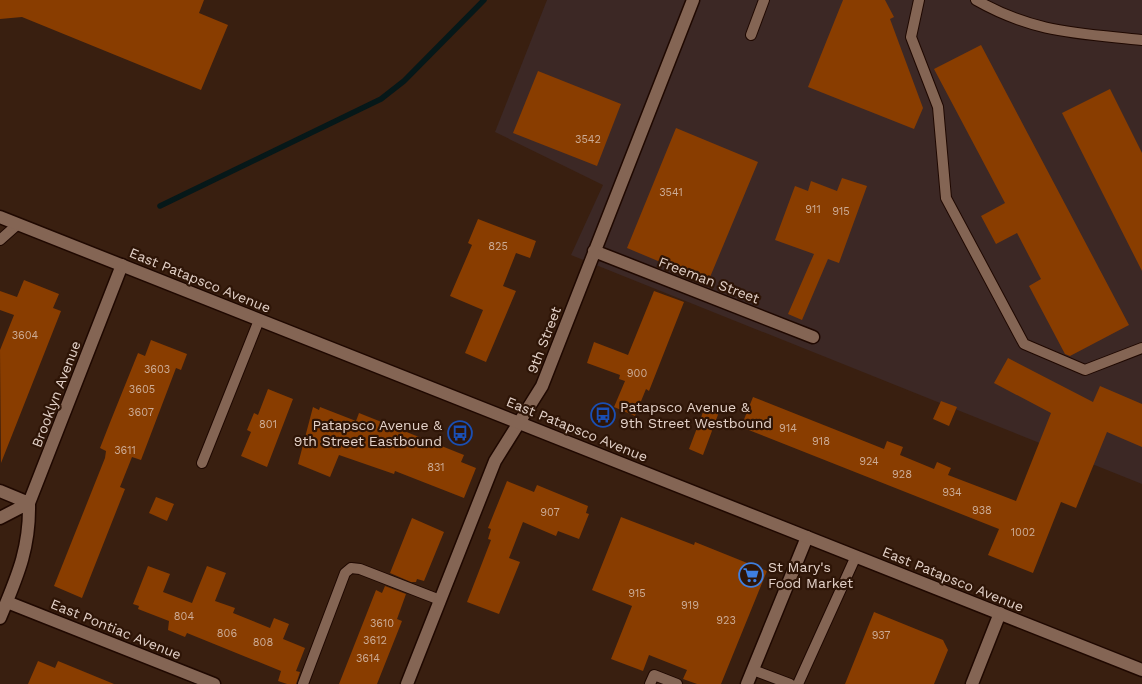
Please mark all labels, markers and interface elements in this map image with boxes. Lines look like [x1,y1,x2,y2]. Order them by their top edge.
house number: 3542 [575,133,601,146]
house number: 3541 [659,186,683,199]
house number: 911 [805,203,821,216]
house number: 915 [832,205,850,218]
house number: 825 [488,240,508,253]
street label: East Patapsco Avenue [127,244,273,316]
street label: Freeman Street [656,253,762,307]
street label: 9th Street [524,304,564,376]
house number: 3604 [12,329,39,342]
street label: Brooklyn Avenue [28,338,84,450]
house number: 3603 [144,363,170,376]
house number: 900 [627,367,647,380]
house number: 3605 [129,383,155,396]
street label: East Patapsco Avenue [504,393,650,465]
place label: Patapsco Avenue & 9th Street Westbound [620,399,772,431]
bus stop icon: Patapsco Avenue & 9th Street Westbound [590,402,616,428]
house number: 3607 [128,406,154,419]
place label: Patapsco Avenue & 9th Street Eastbound [294,417,442,449]
house number: 801 [259,418,277,431]
bus stop icon: Patapsco Avenue & 9th Street Eastbound [447,420,473,446]
house number: 914 [779,422,797,435]
house number: 918 [812,435,830,448]
house number: 3611 [114,444,136,457]
house number: 924 [859,455,879,468]
house number: 831 [427,461,445,474]
house number: 928 [892,468,912,481]
house number: 934 [942,486,962,499]
house number: 938 [972,504,992,517]
house number: 907 [540,506,560,519]
house number: 1002 [1011,526,1035,539]
street label: East Patapsco Avenue [880,543,1026,615]
place label: St Mary's Food Market [768,559,853,591]
supermarket icon: St Mary's Food Market [738,562,764,588]
house number: 915 [628,587,646,600]
street label: East Pontiac Avenue [48,595,184,663]
house number: 919 [681,599,699,612]
house number: 804 [174,610,194,623]
house number: 923 [716,614,736,627]
house number: 3610 [370,617,394,630]
house number: 806 [217,627,237,640]
house number: 937 [872,629,890,642]
house number: 3612 [363,634,387,647]
house number: 808 [253,636,273,649]
house number: 3614 [356,652,380,665]

